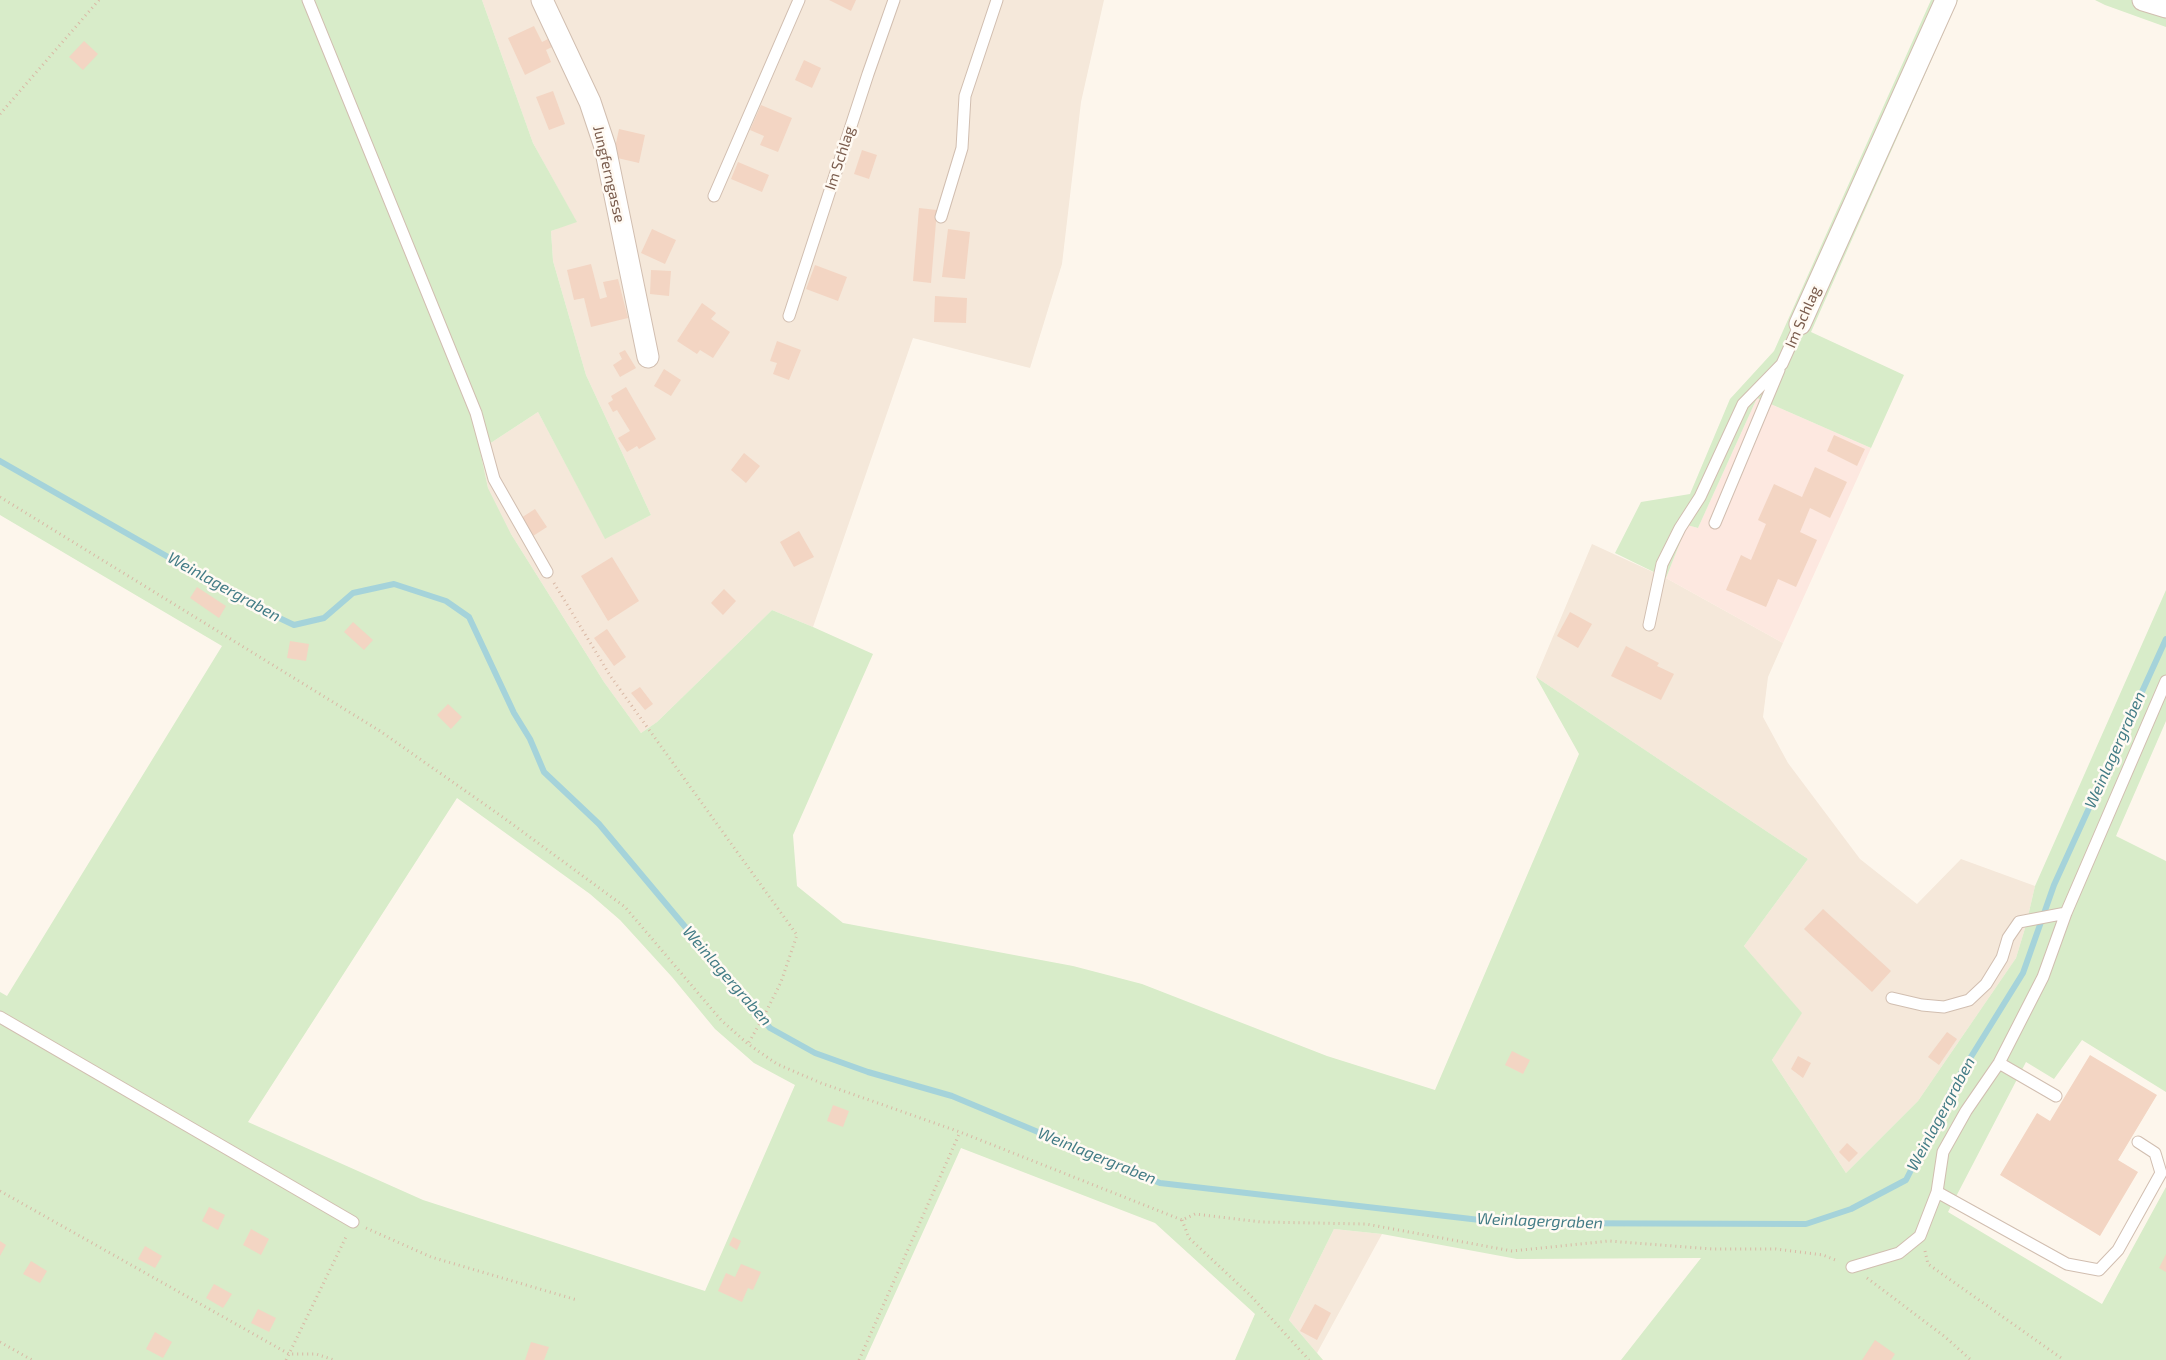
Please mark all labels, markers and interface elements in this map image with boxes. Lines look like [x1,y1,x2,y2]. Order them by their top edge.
street label: Jungferngasse [589,124,629,224]
street label: Im Schlag [821,124,859,192]
street label: Im Schlag [1781,283,1825,351]
water label: Weinlagergraben [164,548,284,626]
water label: Weinlagergraben [2081,689,2149,811]
water label: Weinlagergraben [678,922,776,1030]
water label: Weinlagergraben [1903,1054,1979,1174]
water label: Weinlagergraben [1035,1123,1159,1189]
water label: Weinlagergraben [1477,1209,1603,1233]

